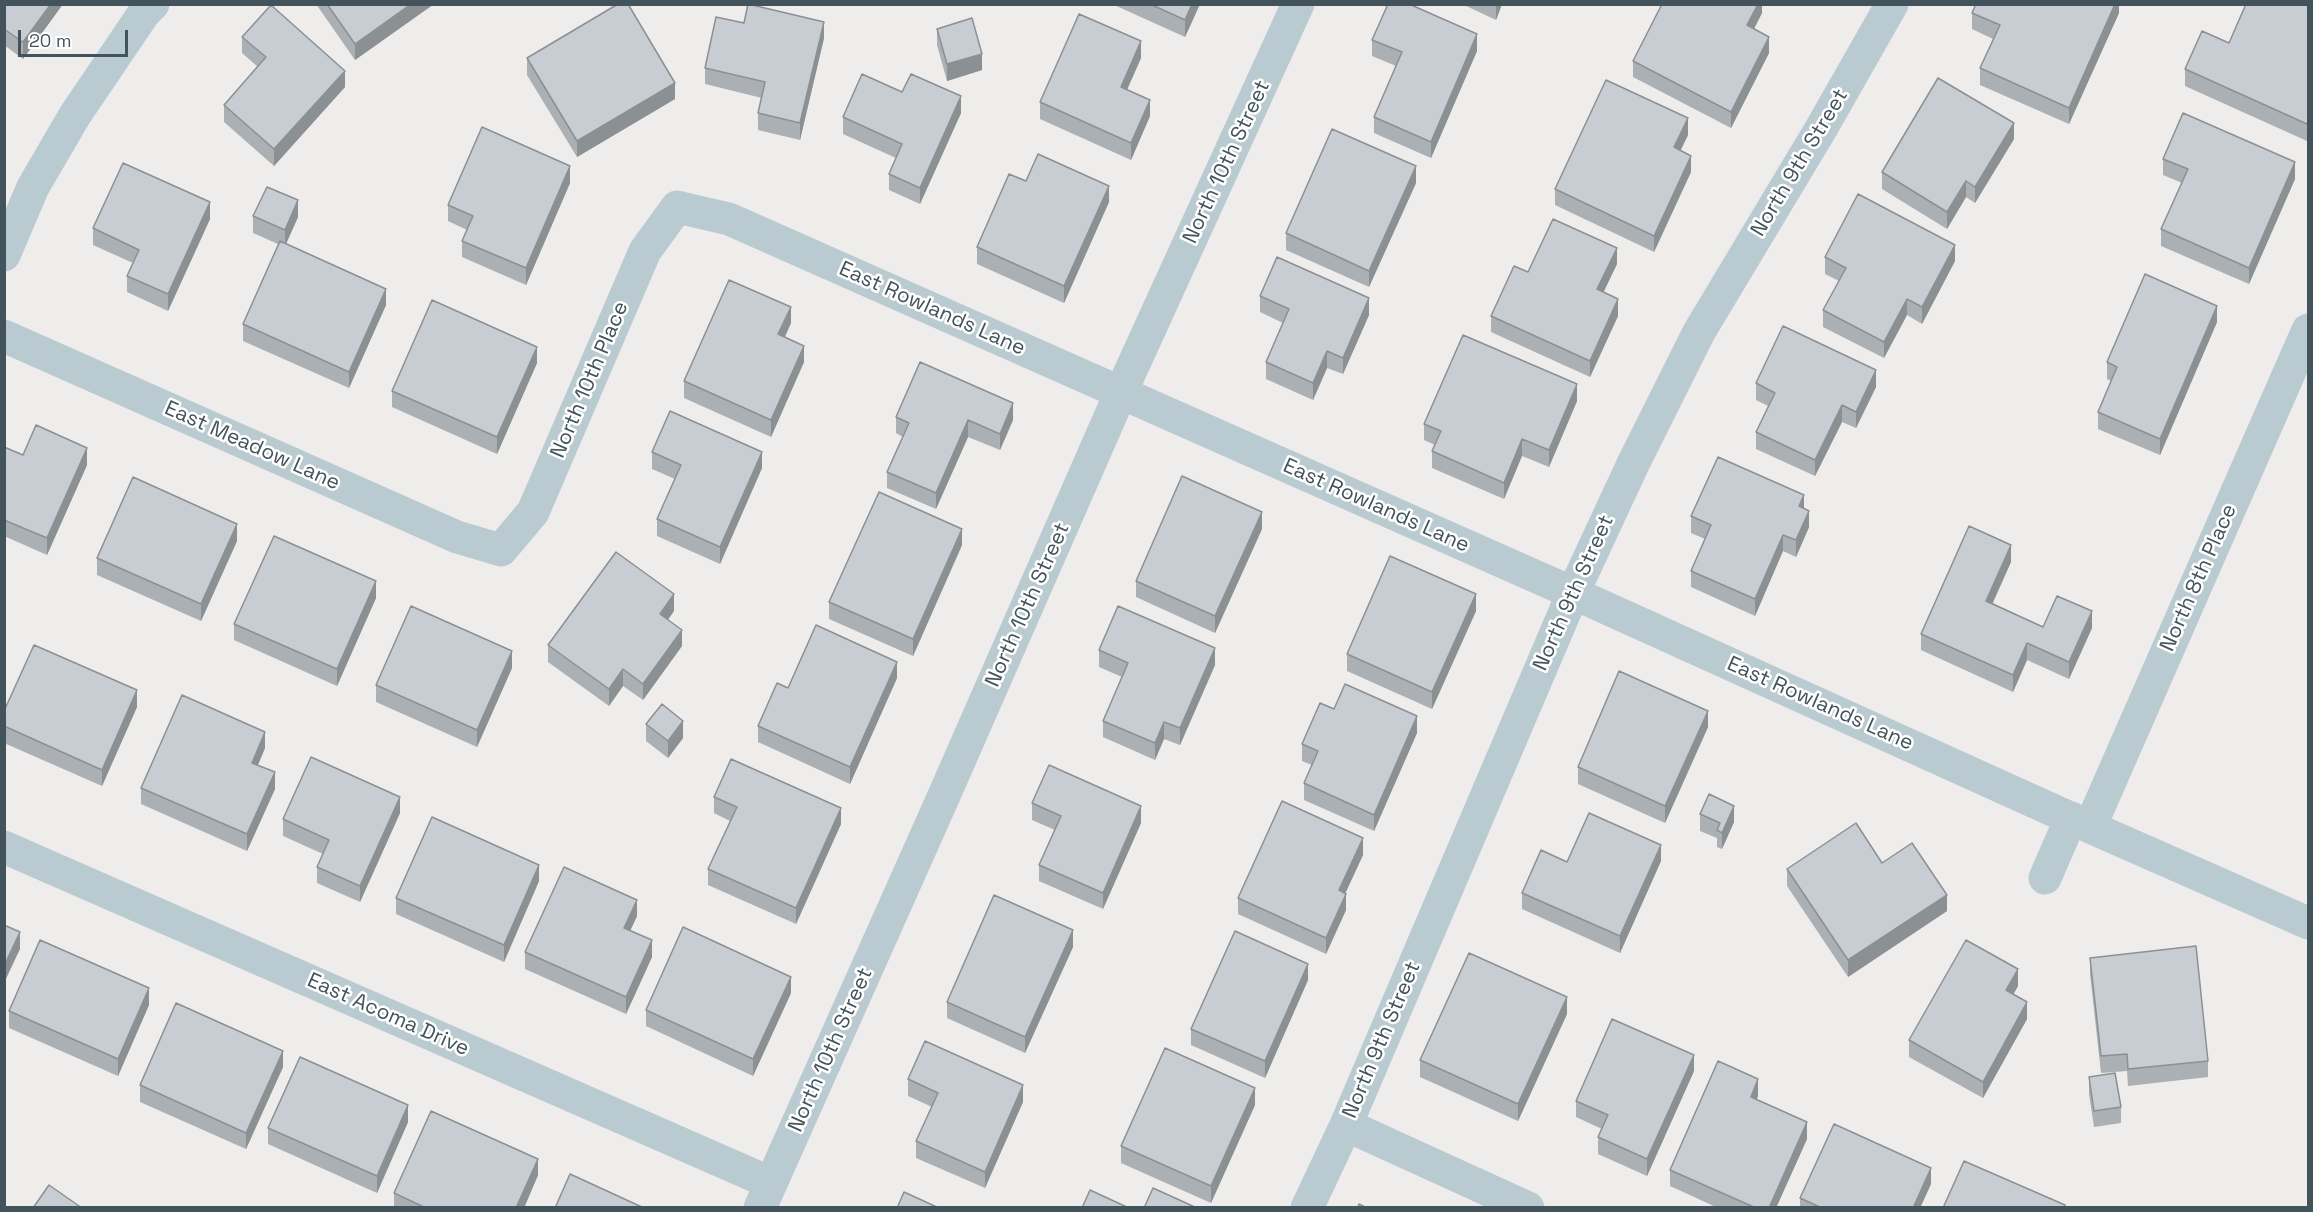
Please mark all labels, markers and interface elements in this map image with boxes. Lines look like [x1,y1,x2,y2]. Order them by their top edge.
scale bar [21,18,130,56]
text: 20 m [29,29,72,52]
street label: North 10th Street [1178,76,1276,248]
street label: North 9th Street [1746,85,1854,241]
street label: East Rowlands Lane [835,257,1029,361]
street label: North 10th Place [546,298,634,462]
street label: East Meadow Lane [160,396,344,496]
street label: East Rowlands Lane [1279,454,1473,558]
street label: North 8th Place [2155,501,2243,655]
street label: North 9th Street [1528,511,1620,675]
street label: North 10th Street [980,519,1076,691]
street label: East Rowlands Lane [1723,652,1917,756]
street label: North 9th Street [1338,958,1426,1122]
street label: North 10th Street [783,964,879,1136]
street label: East Acoma Drive [303,968,473,1062]

